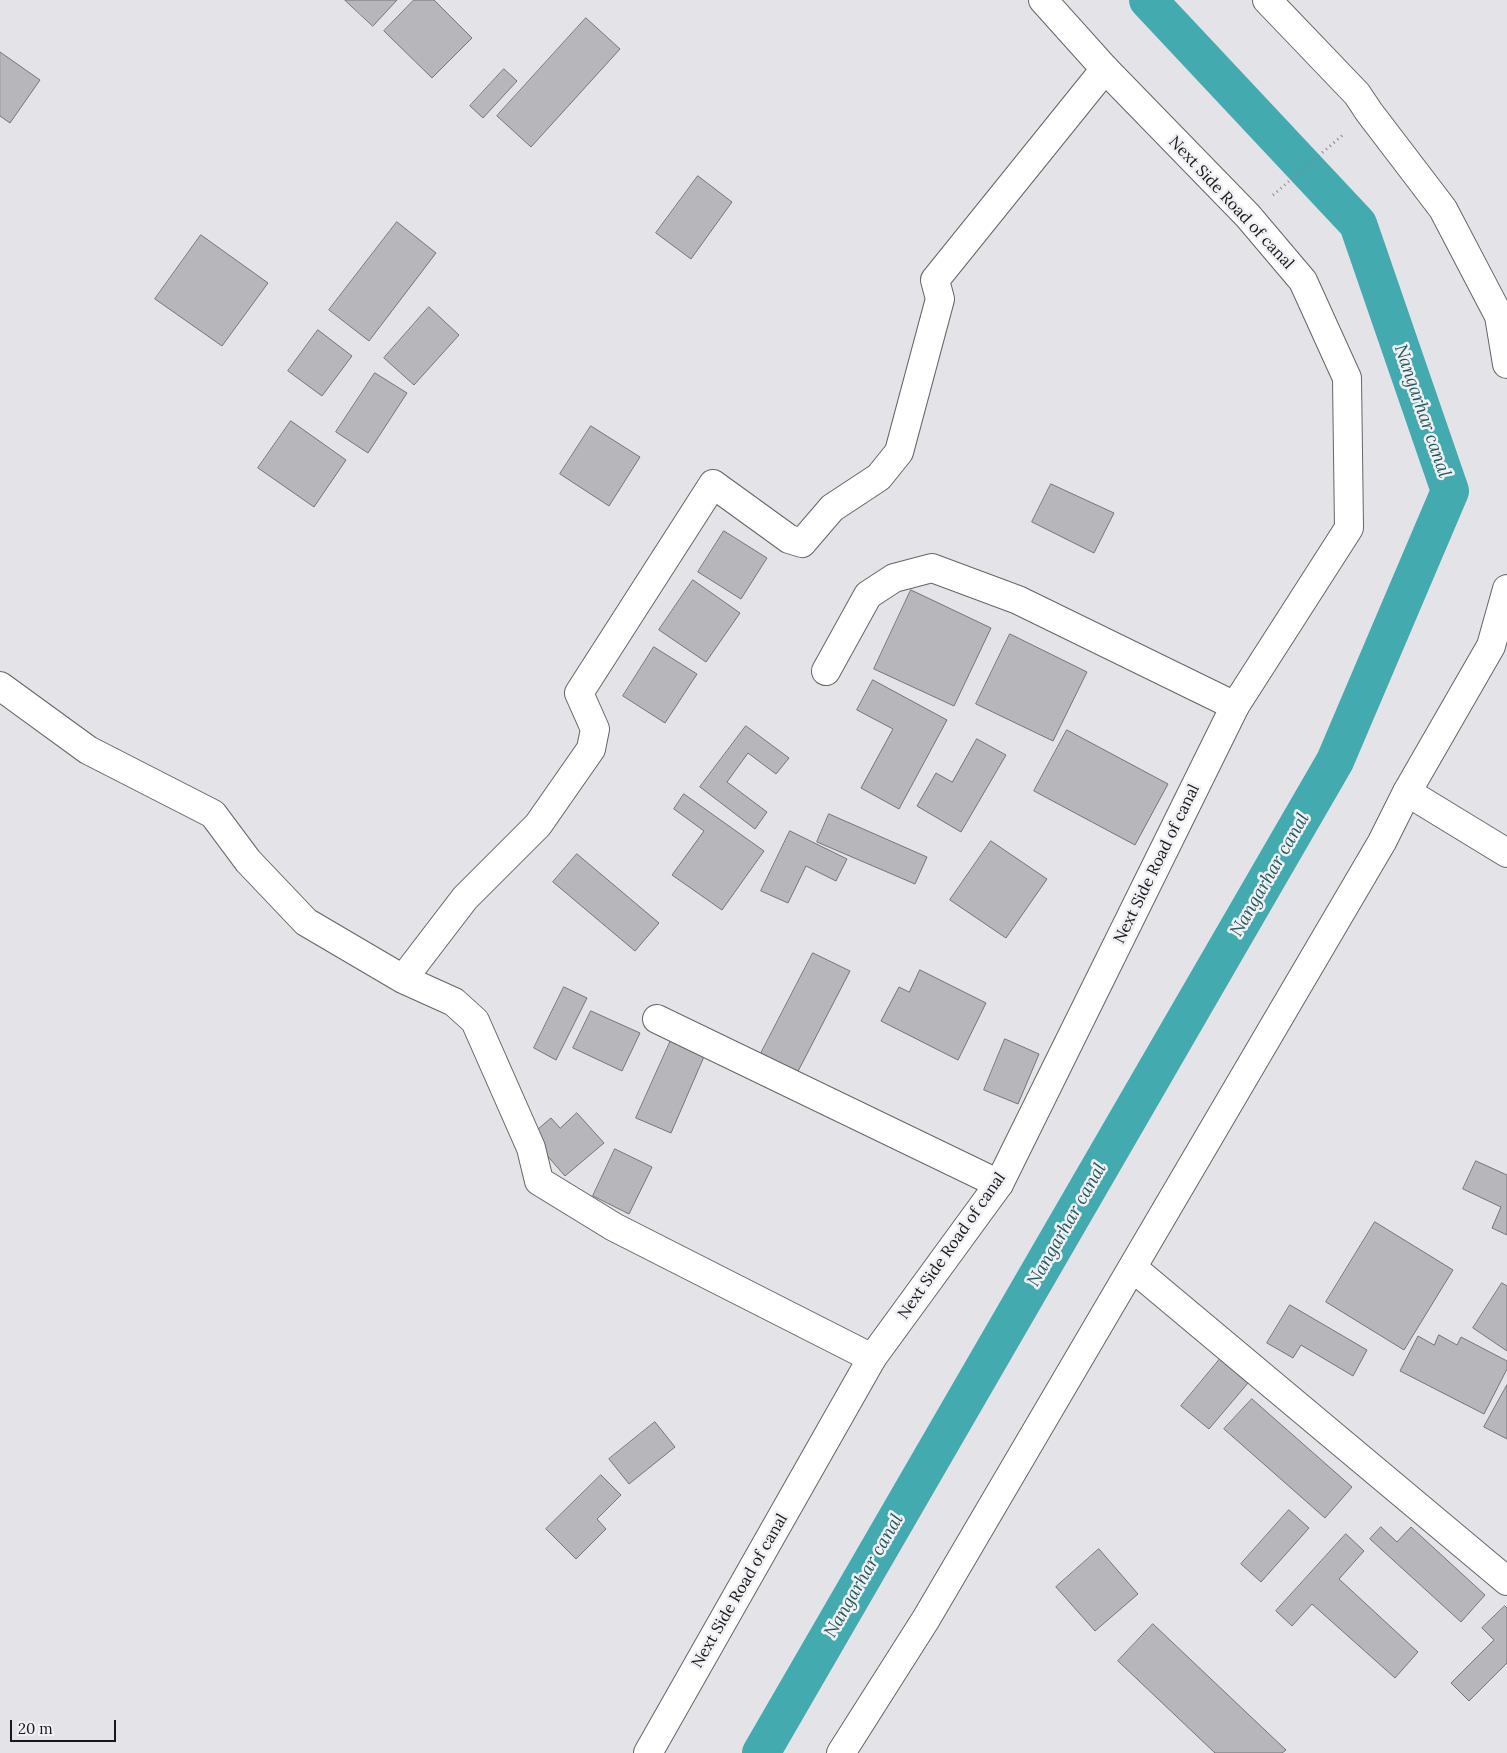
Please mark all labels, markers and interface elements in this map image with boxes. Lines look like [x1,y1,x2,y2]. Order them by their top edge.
street label: Next Side Road of canal [1164,133,1298,273]
water label: Nangarhar canal [1389,342,1455,480]
street label: Next Side Road of canal [1110,781,1204,947]
water label: Nangarhar canal [1226,809,1314,941]
water label: Nangarhar canal [1023,1159,1111,1291]
street label: Next Side Road of canal [894,1169,1010,1323]
water label: Nangarhar canal [820,1510,908,1642]
street label: Next Side Road of canal [688,1511,792,1671]
scale bar [12,1710,119,1742]
text: 20 m [18,1719,53,1738]

